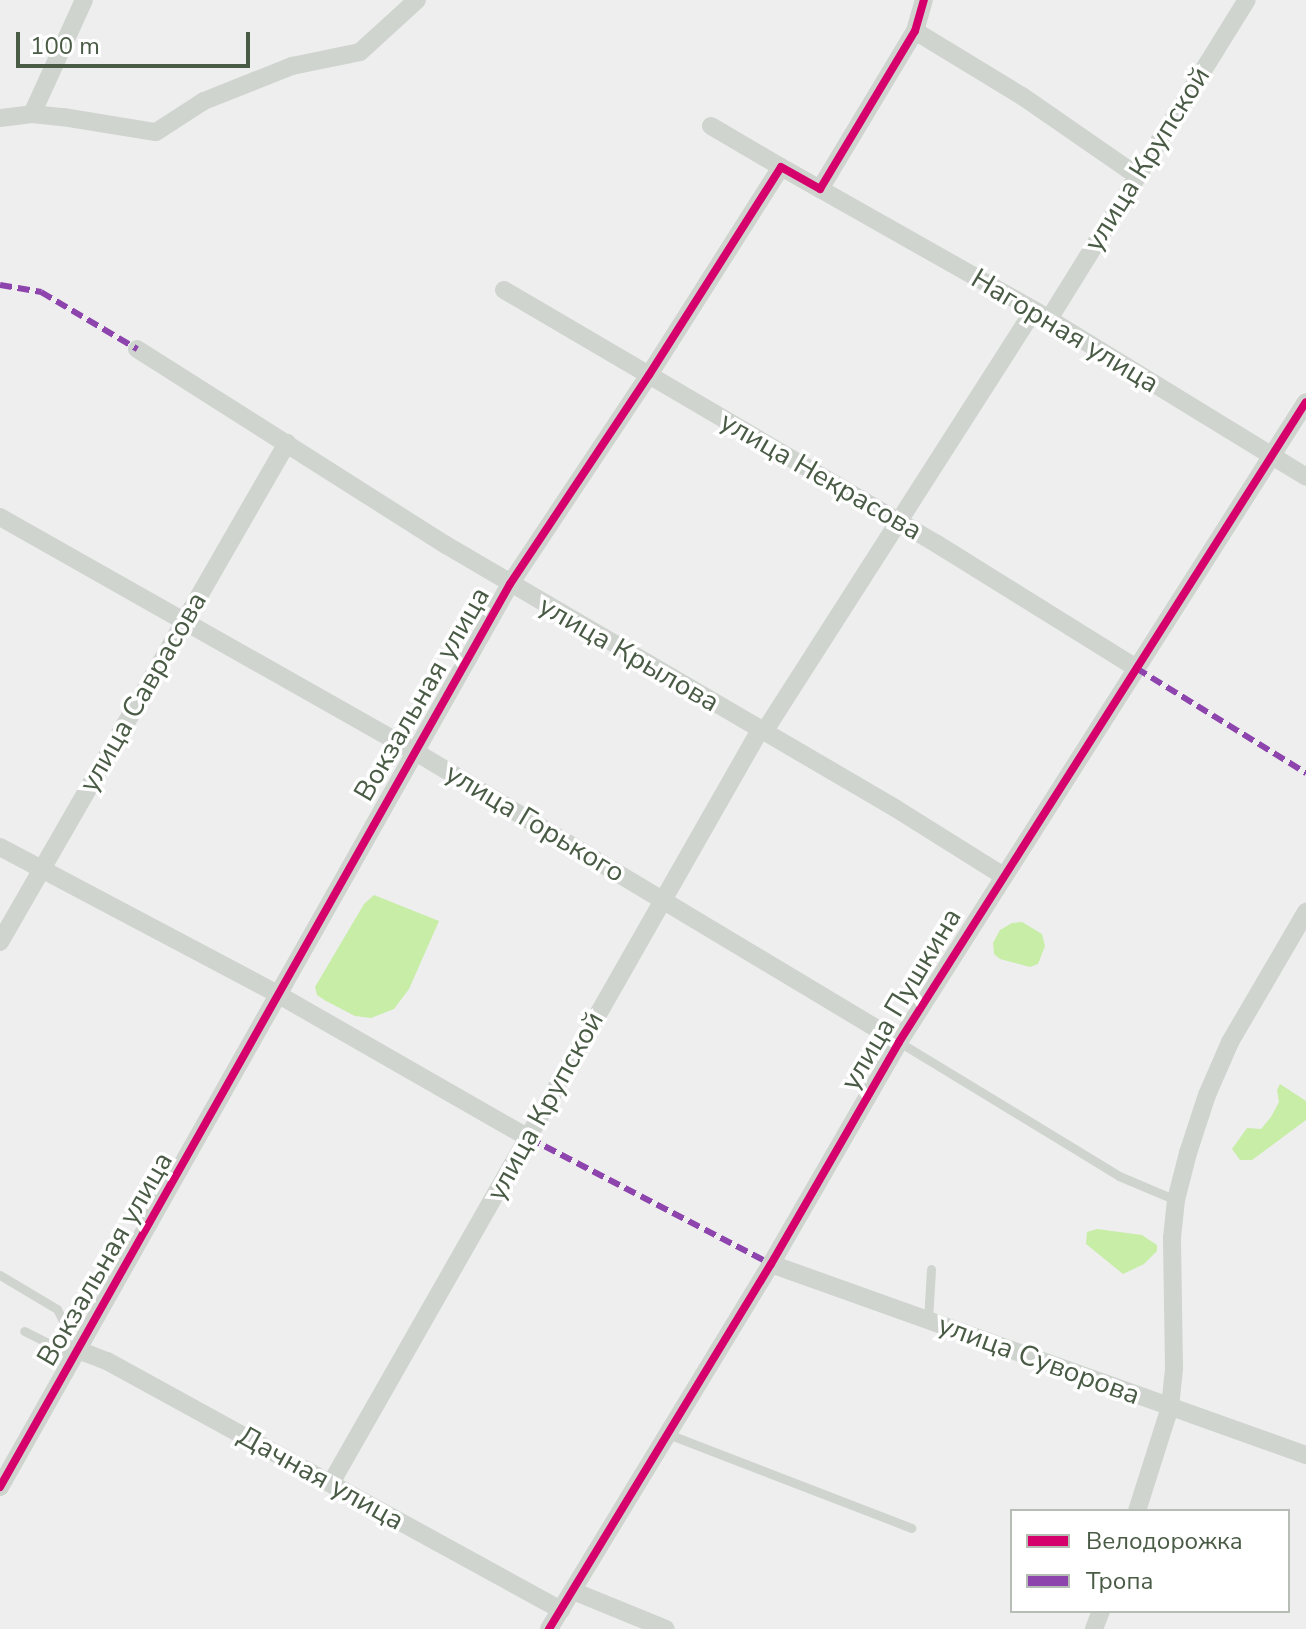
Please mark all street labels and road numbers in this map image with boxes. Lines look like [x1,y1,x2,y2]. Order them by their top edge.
street label: улица Крупской [1077,61,1217,257]
street label: Нагорная улица [965,262,1165,400]
street label: улица Некрасова [714,405,928,547]
street label: Вокзальная улица [347,581,497,807]
street label: улица Саврасова [72,586,214,798]
street label: улица Крылова [533,589,725,719]
street label: улица Горького [439,756,631,890]
street label: улица Пушкина [834,902,968,1096]
street label: улица Крупской [479,1006,611,1206]
street label: Вокзальная улица [30,1146,180,1372]
street label: улица Суворова [933,1308,1145,1412]
street label: Дачная улица [232,1419,410,1537]

